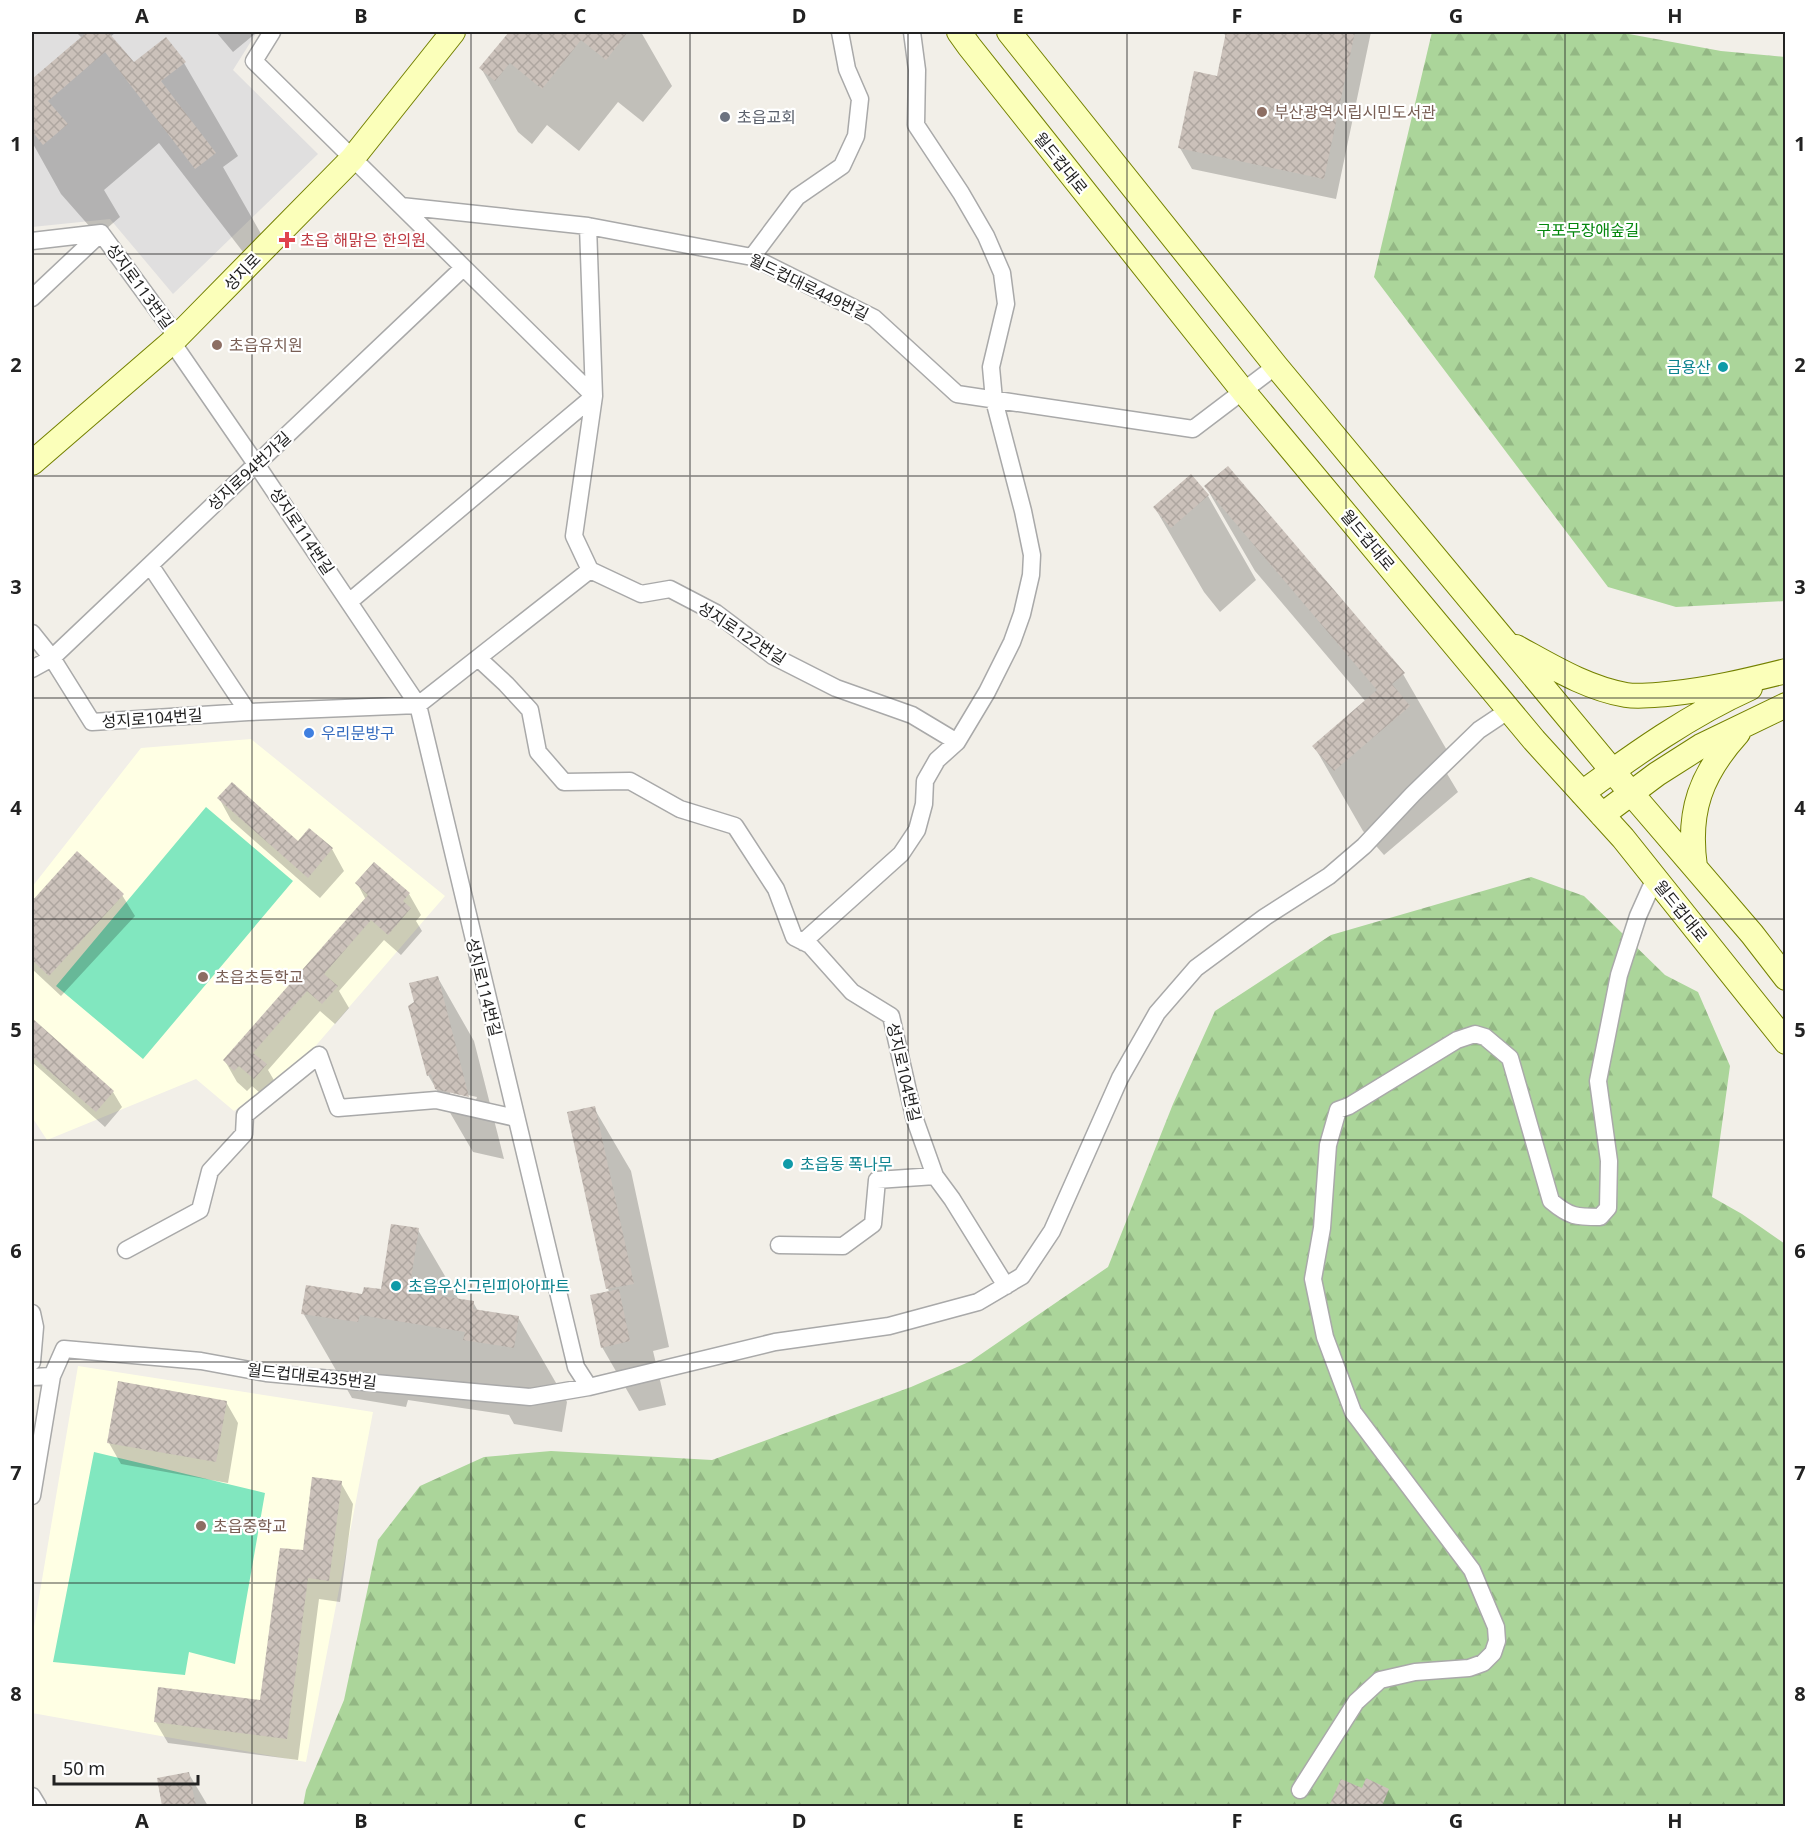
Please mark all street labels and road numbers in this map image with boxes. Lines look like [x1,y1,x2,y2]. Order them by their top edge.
street label: 월드컵대로 [1029,127,1093,199]
street label: 성지로113번길 [101,239,179,333]
street label: 성지로 [219,248,265,296]
street label: 월드컵대로449번길 [746,249,872,325]
street label: 성지로94번가길 [203,427,295,515]
street label: 성지로114번길 [265,483,339,579]
street label: 월드컵대로 [1336,505,1400,575]
street label: 성지로122번길 [694,596,790,670]
street label: 성지로104번길 [101,704,203,732]
street label: 월드컵대로 [1649,875,1713,947]
street label: 성지로114번길 [461,935,507,1039]
street label: 성지로104번길 [882,1020,926,1124]
street label: 월드컵대로435번길 [246,1358,378,1394]

